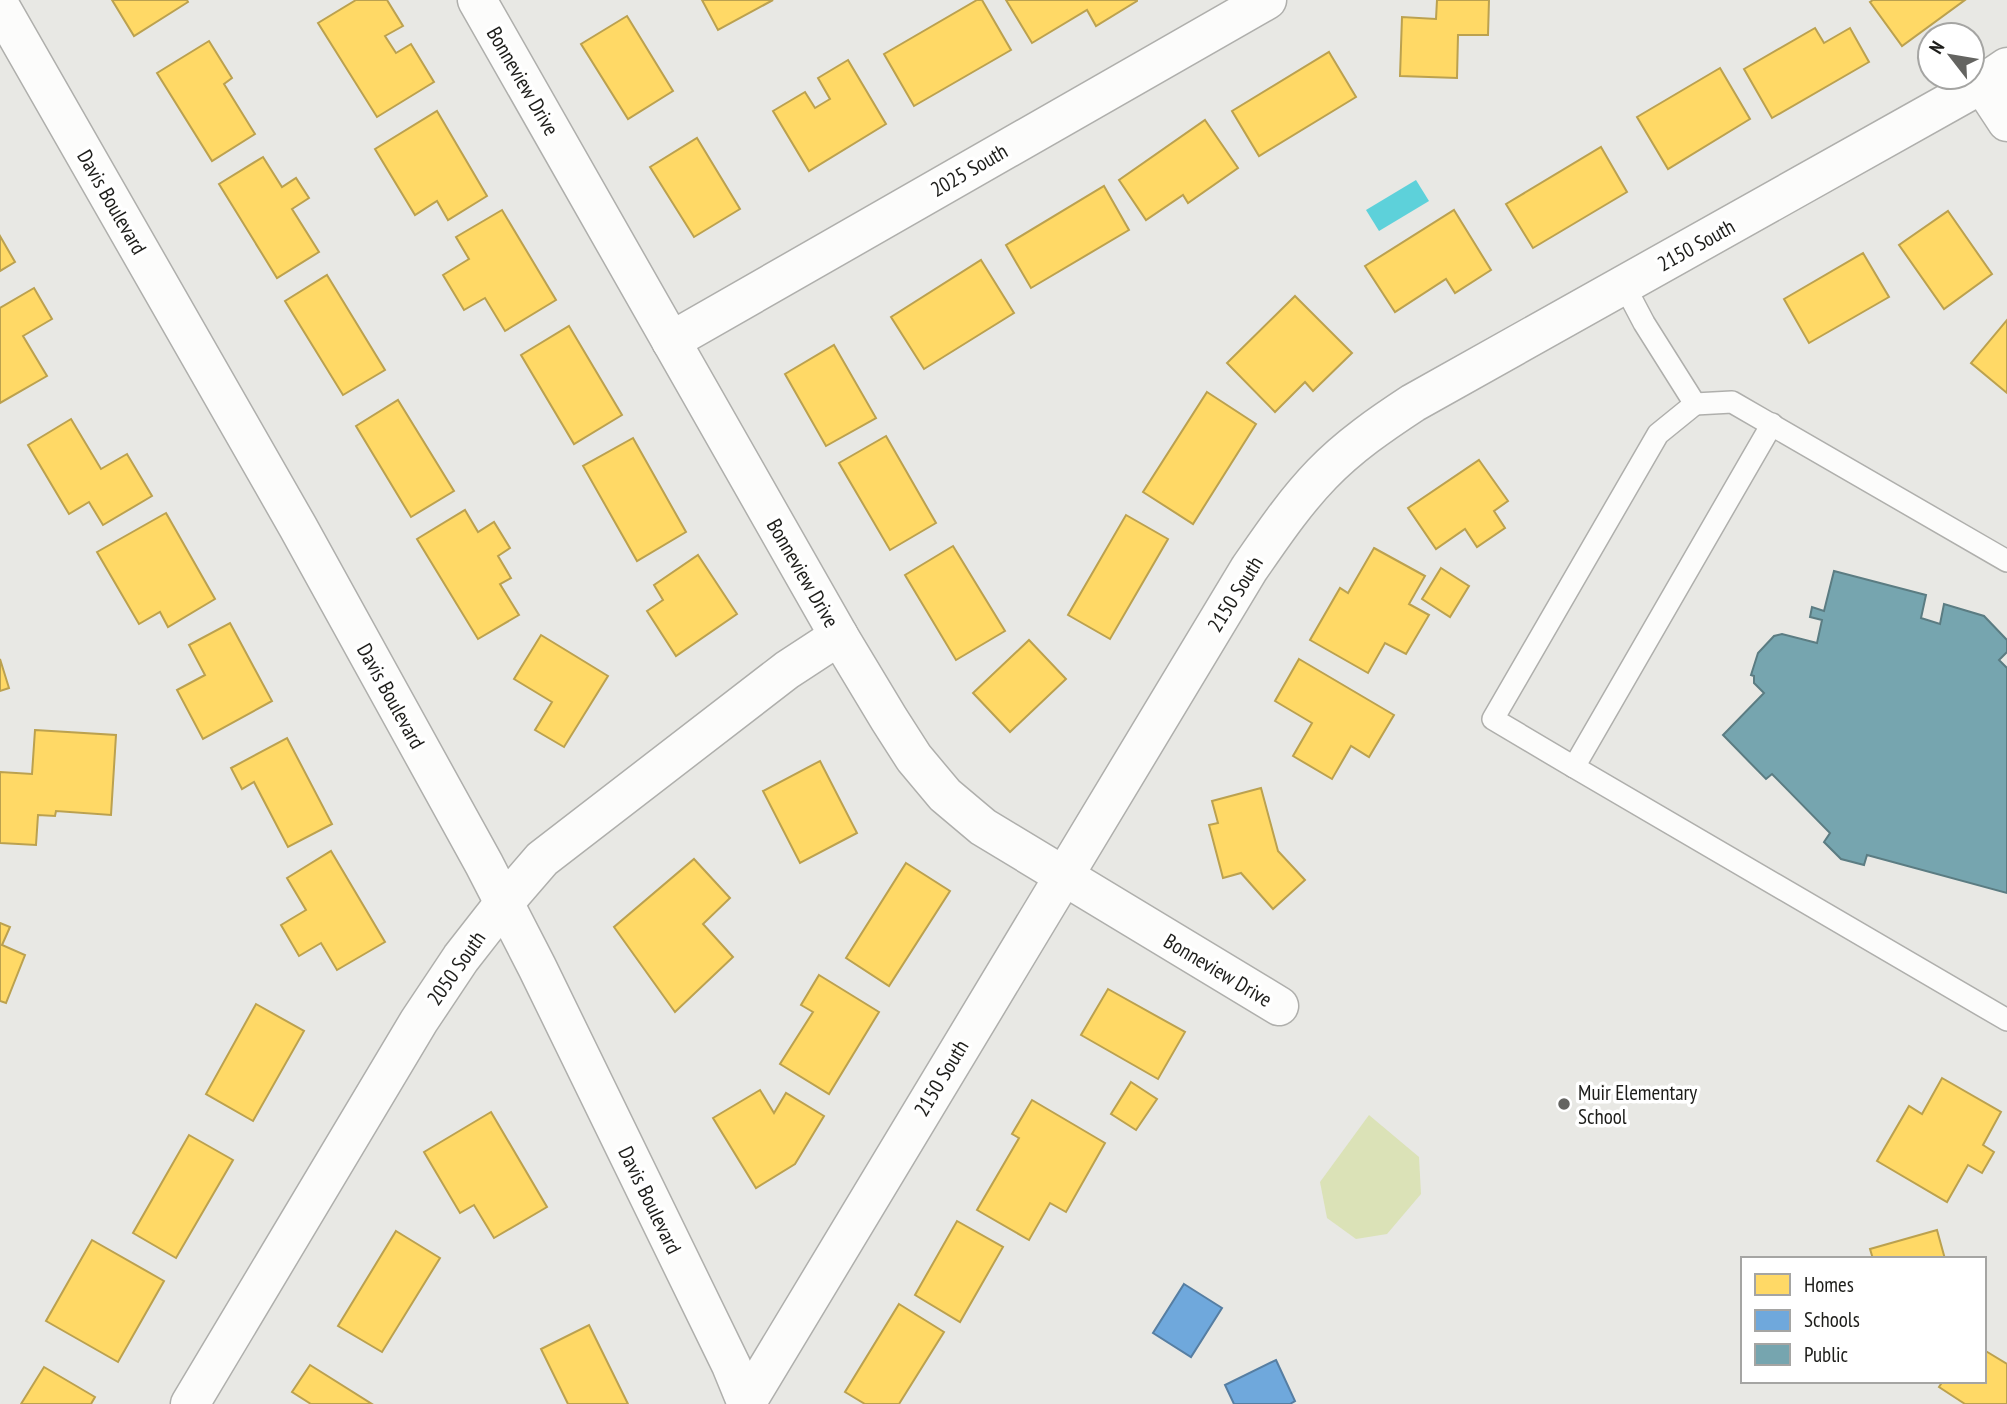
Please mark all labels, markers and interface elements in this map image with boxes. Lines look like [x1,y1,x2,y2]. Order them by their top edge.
north arrow [1916,21,1986,91]
street label: Bonneview Drive [481,22,565,140]
text: N [1923,37,1949,58]
street label: 2025 South [926,137,1012,203]
street label: Davis Boulevard [71,145,153,259]
street label: 2150 South [1653,213,1739,277]
street label: Bonneview Drive [761,514,845,632]
street label: 2150 South [1201,551,1269,637]
street label: Davis Boulevard [351,639,431,753]
street label: 2050 South [421,926,491,1010]
street label: Bonneview Drive [1159,927,1277,1013]
street label: 2150 South [908,1035,974,1121]
place label: Muir Elementary School [1578,1079,1697,1130]
marker: Muir Elementary School [1556,1096,1572,1112]
street label: Davis Boulevard [612,1142,688,1258]
legend [1741,1257,1986,1383]
text: Homes [1804,1271,1854,1298]
text: Schools [1804,1306,1860,1333]
text: Public [1804,1341,1849,1368]

